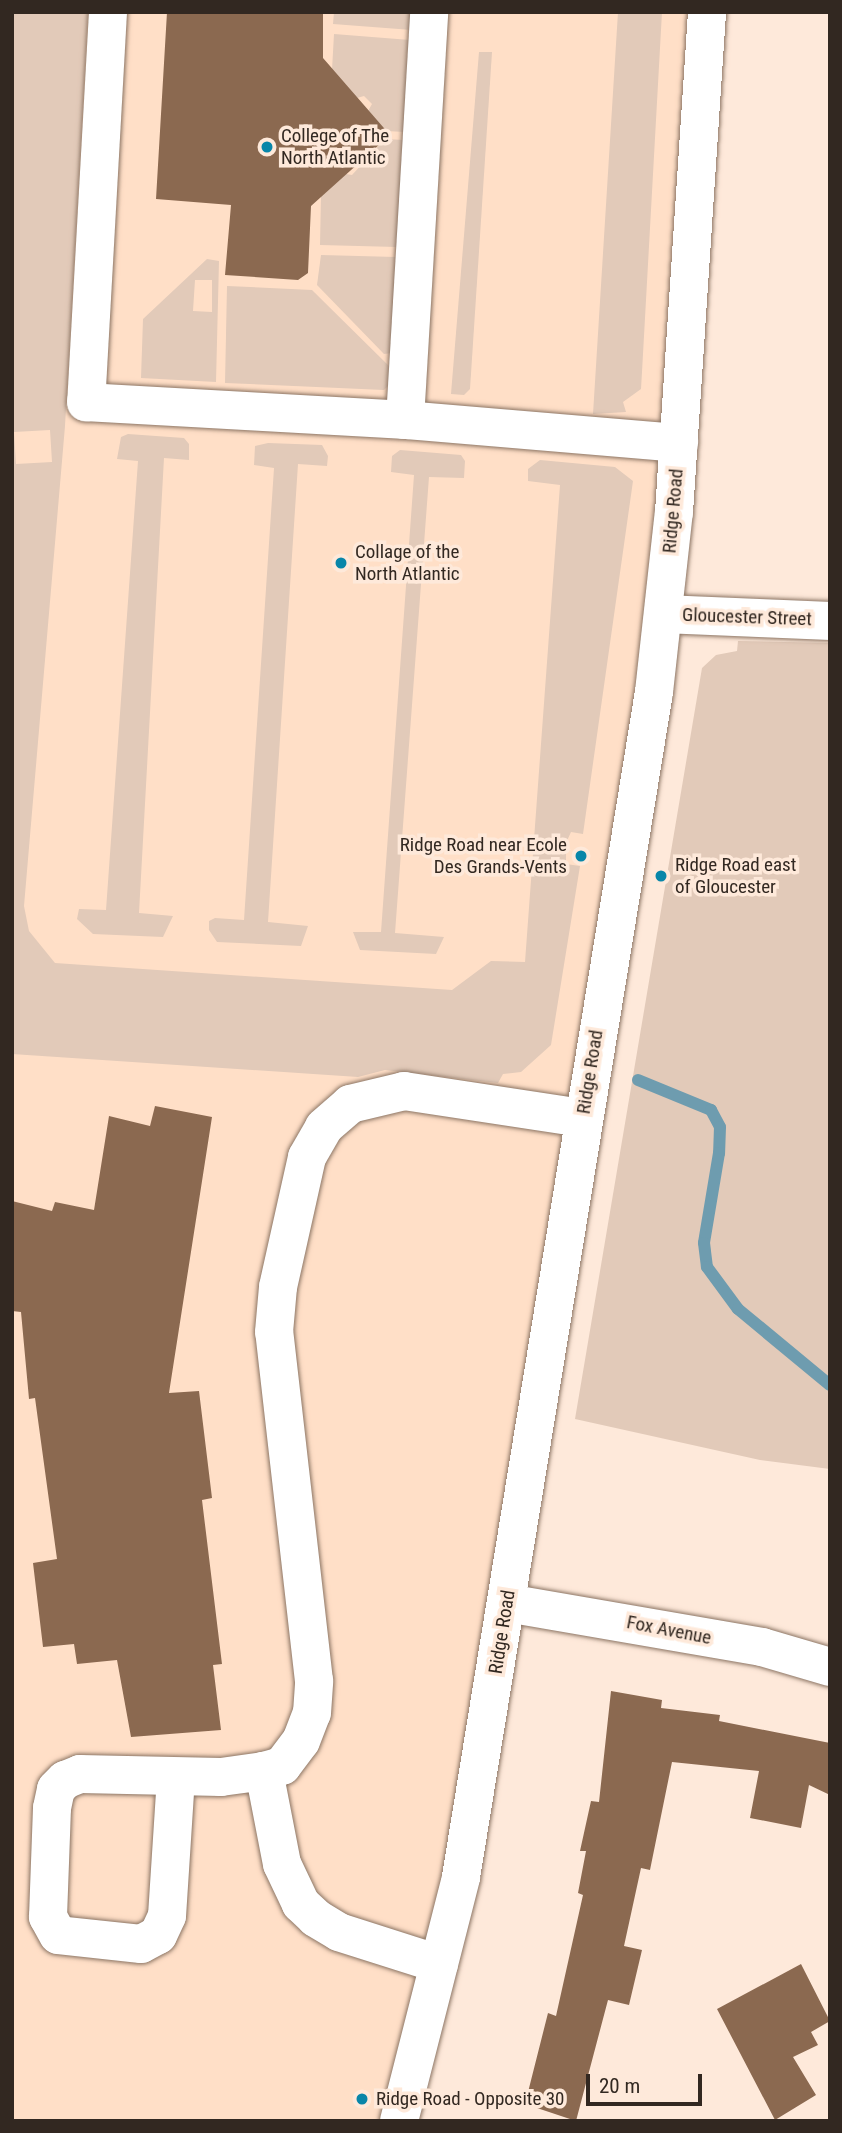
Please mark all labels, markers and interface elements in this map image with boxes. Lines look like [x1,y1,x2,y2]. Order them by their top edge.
place label: College of The North Atlantic [281,125,389,169]
marker: College of The North Atlantic [259,139,275,155]
street label: Ridge Road [658,468,688,554]
place label: Collage of the North Atlantic [355,541,460,585]
marker: Collage of the North Atlantic [333,555,349,571]
street label: Gloucester Street [682,603,812,631]
place label: Ridge Road near Ecole Des Grands-Vents [400,834,567,878]
marker: Ridge Road near Ecole Des Grands-Vents [573,848,589,864]
place label: Ridge Road east of Gloucester [675,854,796,898]
marker: Ridge Road east of Gloucester [653,868,669,884]
street label: Ridge Road [572,1028,608,1116]
street label: Ridge Road [484,1588,520,1676]
street label: Fox Avenue [625,1611,713,1649]
scale bar [590,2060,706,2104]
text: 20 m [599,2074,640,2098]
place label: Ridge Road - Opposite 30 [376,2088,564,2110]
marker: Ridge Road - Opposite 30 [354,2091,370,2107]

